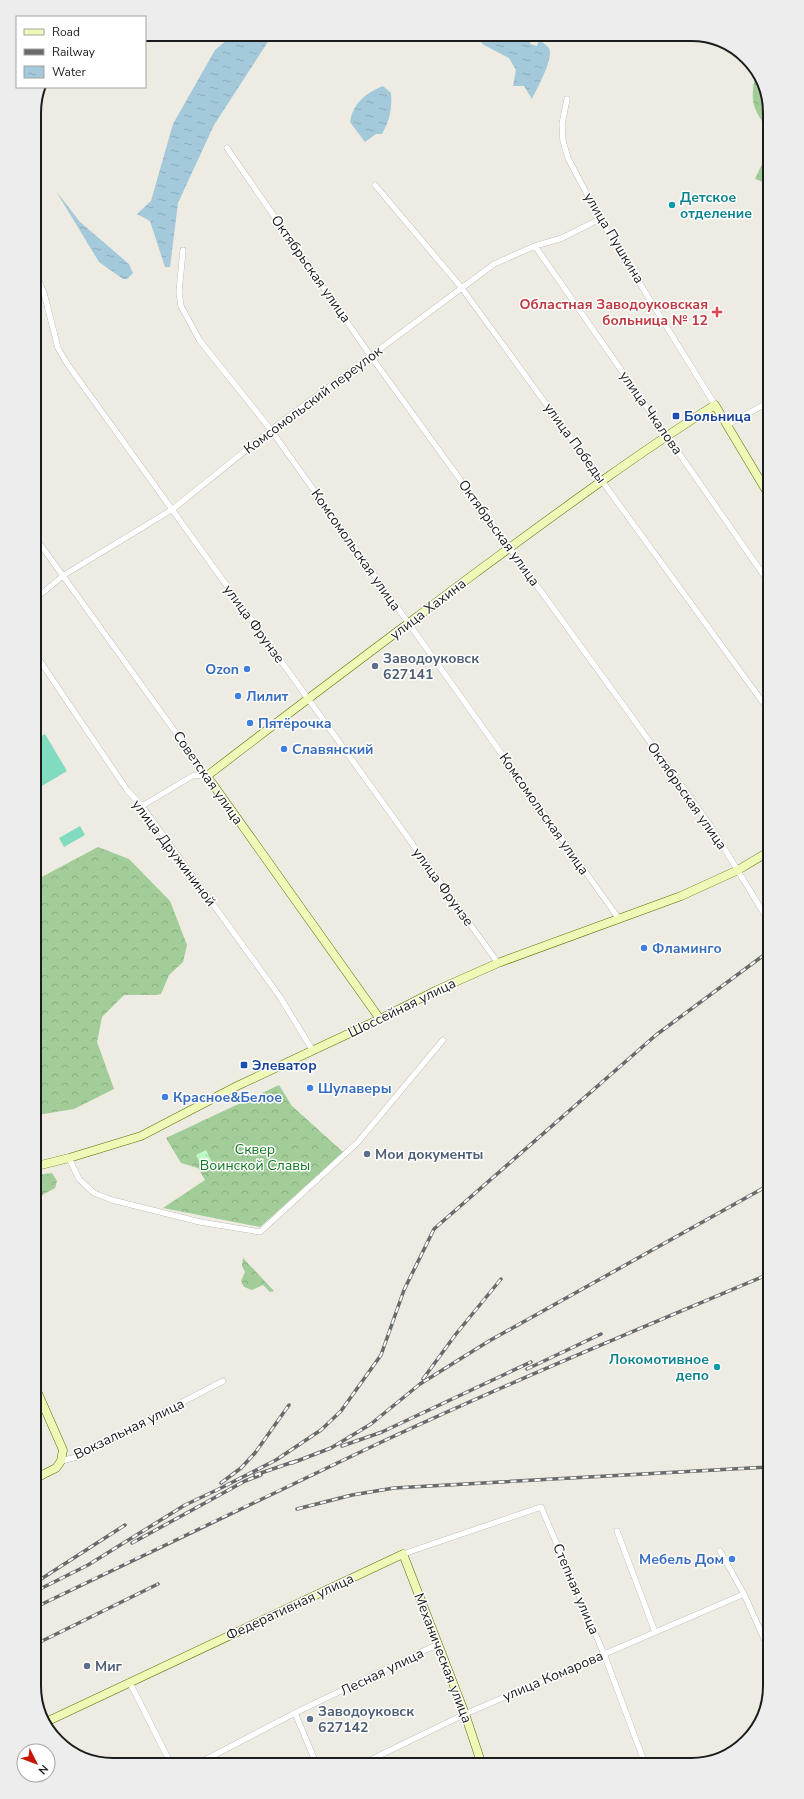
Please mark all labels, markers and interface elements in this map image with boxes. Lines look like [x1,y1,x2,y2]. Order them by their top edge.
legend [16,16,146,88]
text: Road [52,24,80,40]
text: Railway [52,44,96,60]
text: Water [52,64,86,80]
place label: Детское отделение [680,188,752,223]
street label: улица Пушкина [579,189,649,287]
marker: Детское отделение [667,200,677,210]
street label: Октябрьская улица [267,211,355,327]
place label: Областная Заводоуковская больница № 12 [520,295,708,330]
marker: Областная Заводоуковская больница № 12 [711,306,723,318]
street label: Комсомольский переулок [240,341,387,458]
street label: улица Чкалова [615,367,687,459]
street label: улица Победы [539,399,611,487]
place label: Больница [684,407,751,426]
marker: Больница [671,411,681,421]
street label: Октябрьская улица [454,476,544,590]
street label: Комсомольская улица [307,485,405,615]
street label: улица Хахина [386,574,470,644]
street label: улица Фрунзе [219,581,289,667]
place label: Заводоуковск 627141 [383,649,479,684]
place label: Ozon [205,660,239,679]
marker: Заводоуковск 627141 [370,661,380,671]
marker: Ozon [242,664,252,674]
place label: Лилит [246,687,289,706]
marker: Лилит [233,691,243,701]
place label: Пятёрочка [258,714,332,733]
marker: Пятёрочка [245,718,255,728]
street label: Советская улица [169,727,247,829]
street label: Октябрьская улица [643,738,731,854]
place label: Славянский [292,740,374,759]
marker: Славянский [279,744,289,754]
street label: Комсомольская улица [495,749,593,879]
street label: улица Дружининой [128,796,220,910]
street label: улица Фрунзе [408,844,478,930]
place label: Фламинго [652,939,722,958]
marker: Фламинго [639,943,649,953]
street label: Шоссейная улица [345,974,459,1042]
place label: Элеватор [252,1056,317,1075]
marker: Элеватор [239,1060,249,1070]
place label: Шулаверы [318,1079,392,1098]
marker: Шулаверы [305,1083,315,1093]
place label: Красное&Белое [173,1088,282,1107]
marker: Красное&Белое [160,1092,170,1102]
park label: Сквер Воинской Славы [200,1140,310,1175]
place label: Мои документы [375,1145,483,1164]
marker: Мои документы [362,1149,372,1159]
place label: Локомотивное депо [609,1350,709,1385]
marker: Локомотивное депо [712,1362,722,1372]
street label: Вокзальная улица [71,1394,187,1464]
street label: Степная улица [548,1540,604,1638]
place label: Мебель Дом [639,1550,724,1569]
marker: Мебель Дом [727,1554,737,1564]
street label: Федеративная улица [223,1569,357,1645]
street label: Механическая улица [409,1590,477,1726]
street label: Лесная улица [337,1644,427,1700]
street label: улица Комарова [500,1646,606,1706]
place label: Миг [95,1657,123,1676]
marker: Миг [82,1661,92,1671]
place label: Заводоуковск 627142 [318,1702,414,1737]
marker: Заводоуковск 627142 [305,1714,315,1724]
north arrow [16,1743,56,1783]
text: N [35,1761,51,1777]

